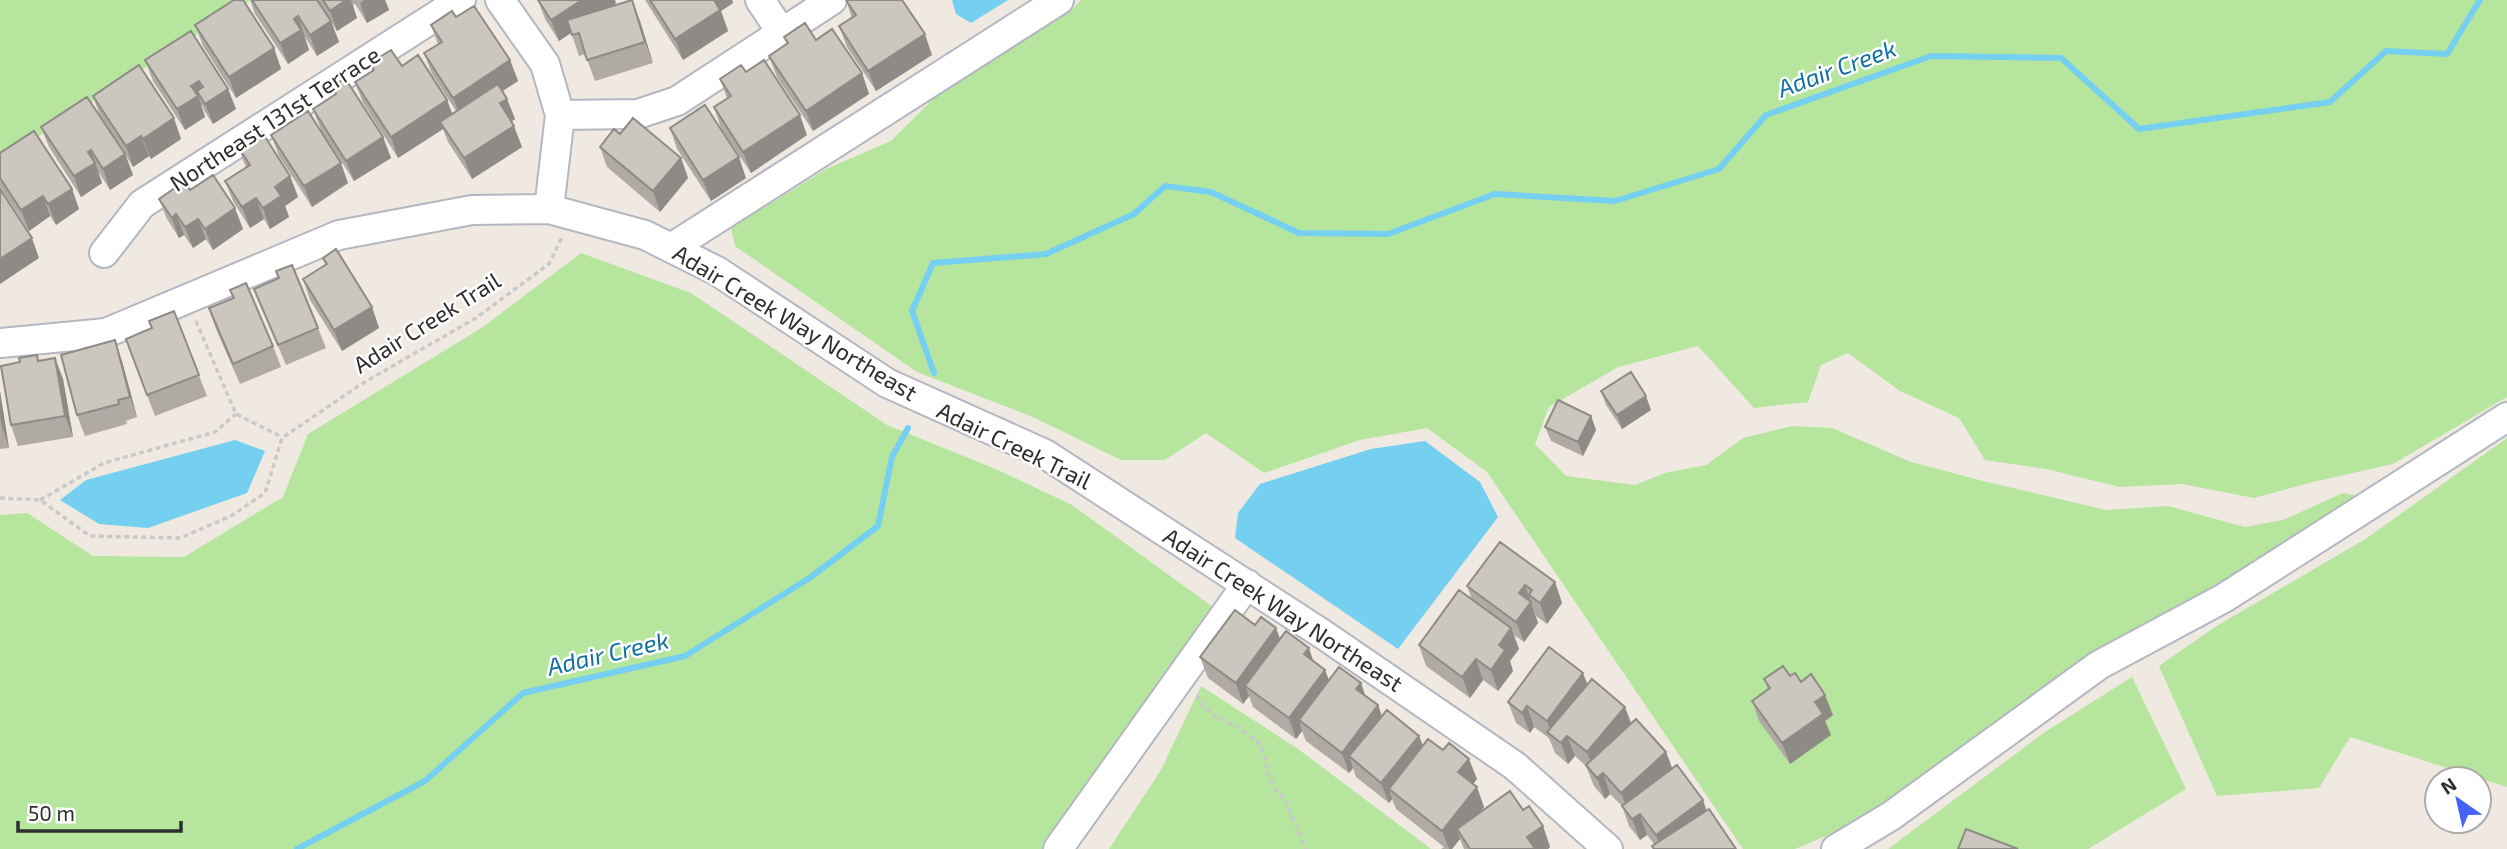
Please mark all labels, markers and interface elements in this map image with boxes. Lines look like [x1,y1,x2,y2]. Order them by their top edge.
water label: Adair Creek [1772,33,1900,103]
street label: Northeast 131st Terrace [164,40,385,197]
street label: Adair Creek Way Northeast [668,238,923,406]
street label: Adair Creek Trail [348,266,505,379]
street label: Adair Creek Trail [933,396,1096,495]
street label: Adair Creek Way Northeast [1159,521,1409,697]
water label: Adair Creek [543,624,671,681]
north arrow [2423,765,2493,835]
text: N [2436,772,2460,799]
scale bar [18,790,180,834]
text: 50 m [28,800,75,825]

